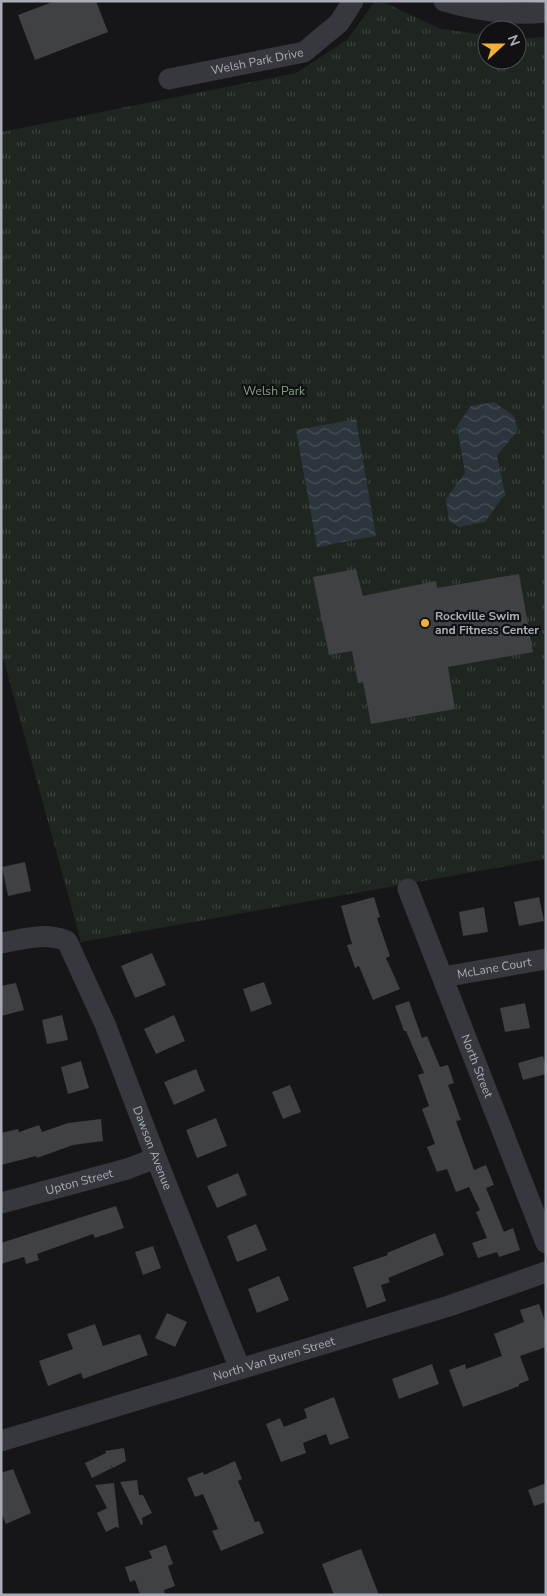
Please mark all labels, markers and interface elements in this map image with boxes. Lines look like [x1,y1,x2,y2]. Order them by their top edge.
north arrow [477,20,527,70]
text: N [503,32,524,49]
street label: Welsh Park Drive [210,44,305,78]
park label: Welsh Park [243,383,306,399]
place label: Rockville Swim and Fitness Center [435,608,539,638]
marker: Rockville Swim and Fitness Center [419,617,431,629]
street label: McLane Court [456,954,533,982]
street label: North Street [457,1032,497,1101]
street label: Dawson Avenue [129,1104,176,1192]
street label: Upton Street [44,1165,115,1199]
street label: North Van Buren Street [211,1333,337,1385]

